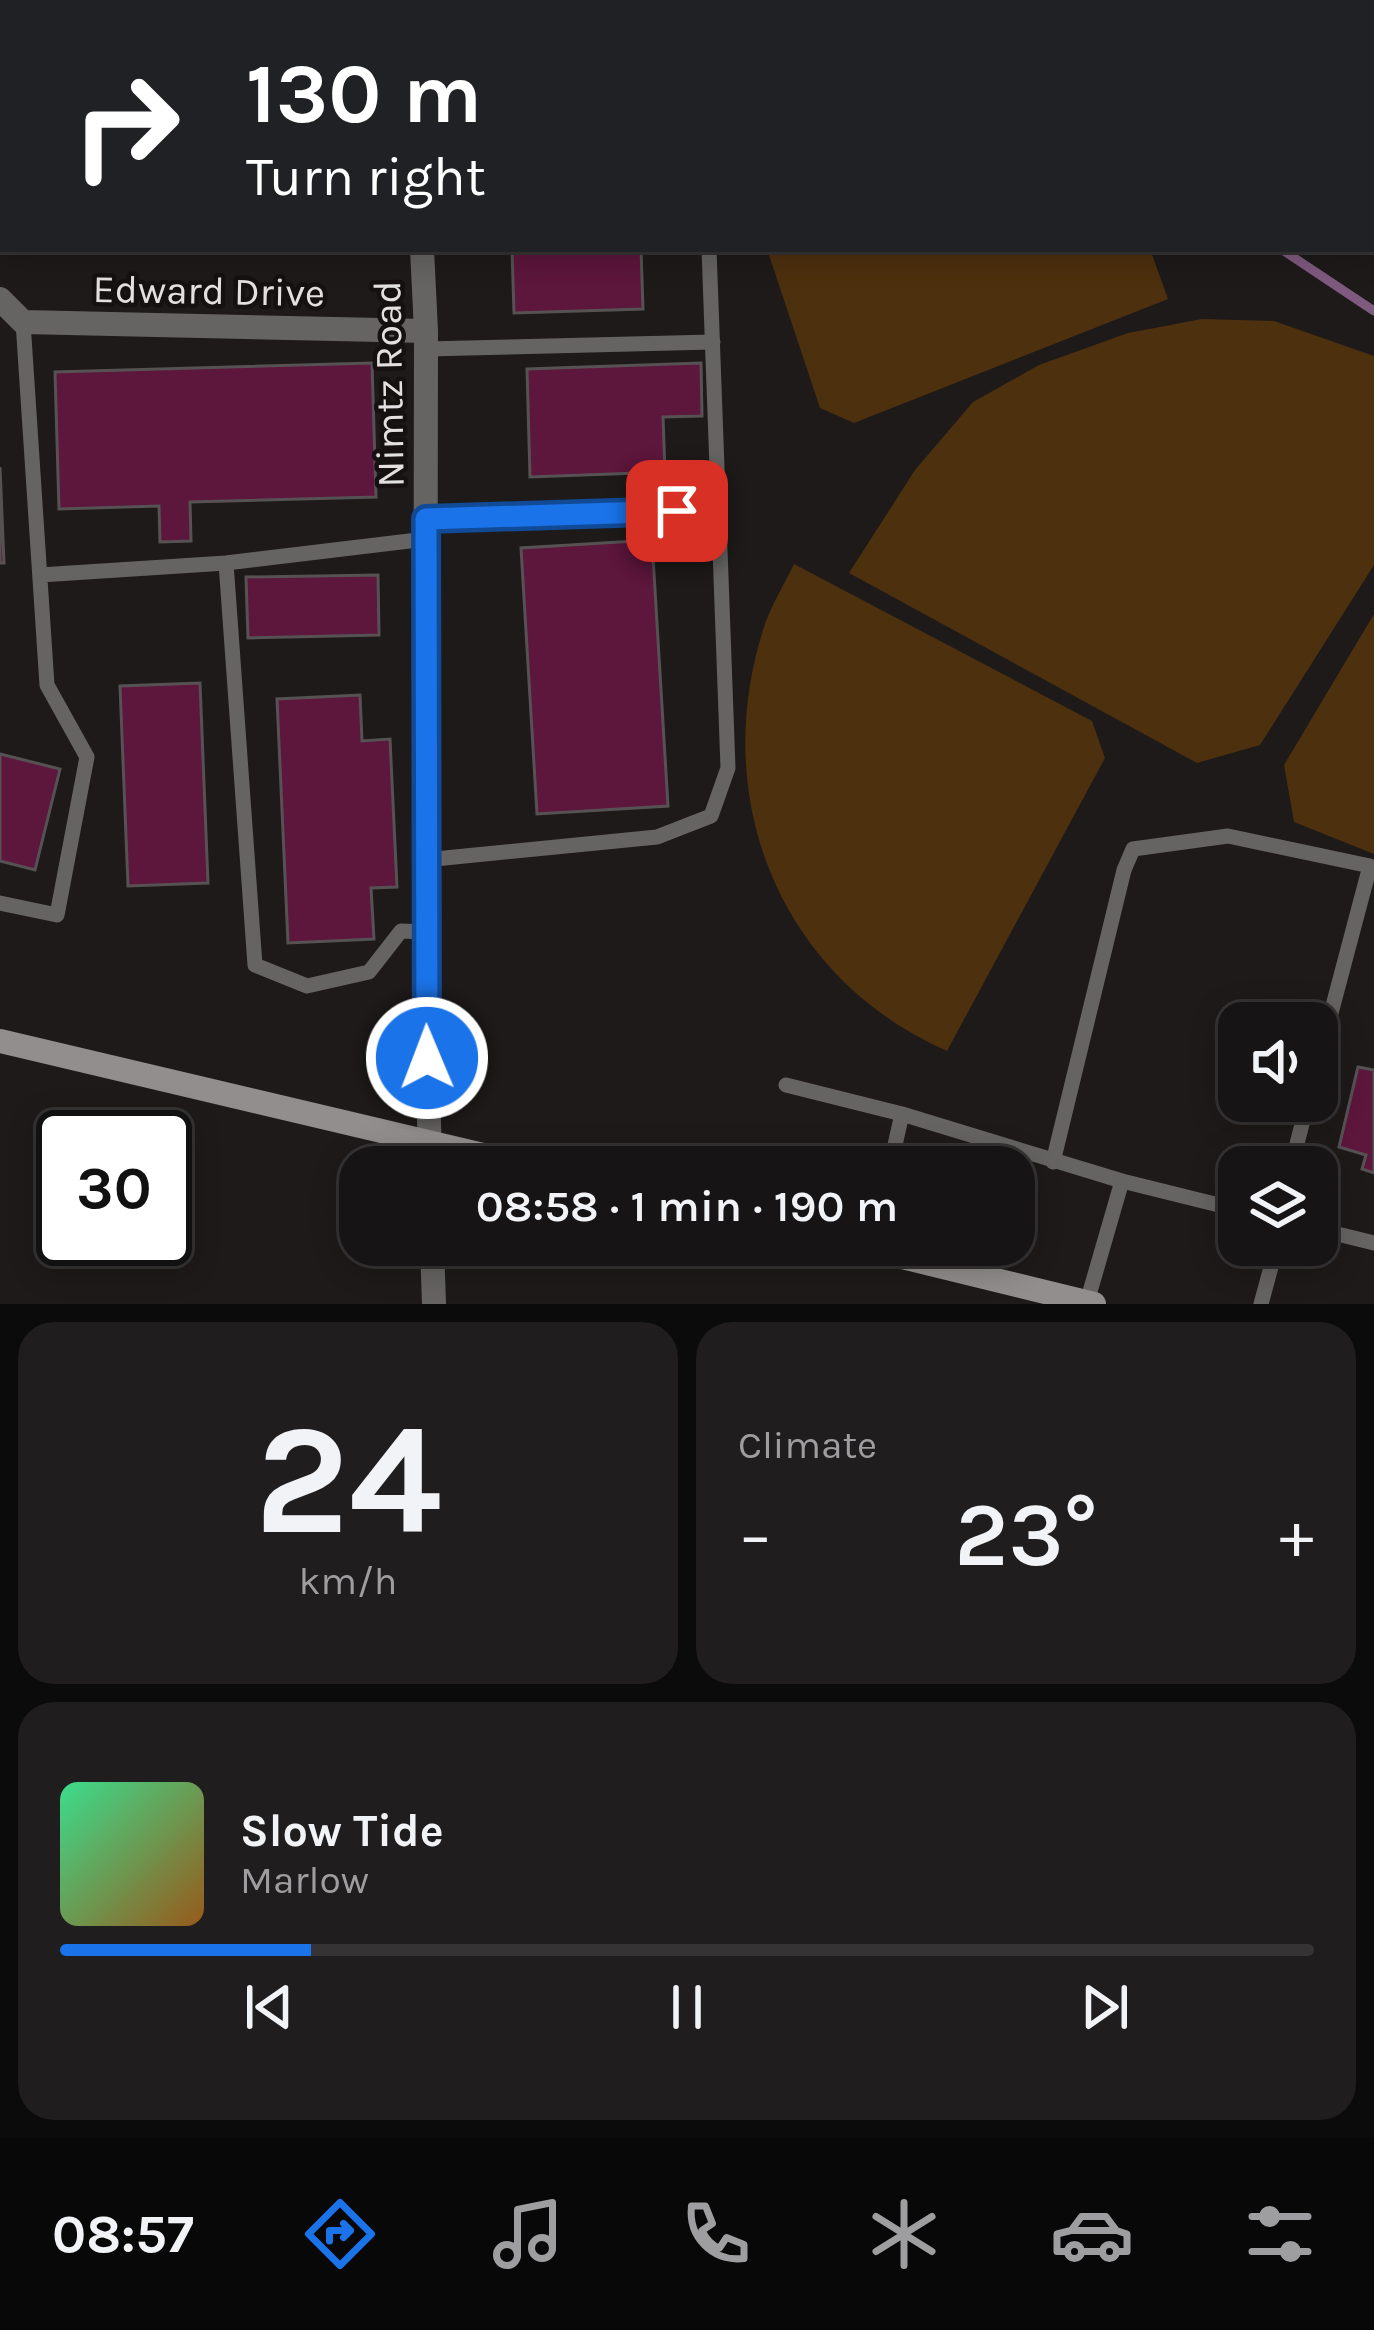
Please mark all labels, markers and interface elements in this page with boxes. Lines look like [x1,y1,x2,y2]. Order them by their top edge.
text: 130 m [246,45,482,143]
icon: right [48,48,204,204]
text: Turn right [246,145,486,209]
street label: Edward Drive [92,266,326,316]
street label: Nimtz Road [364,280,414,488]
pin [626,460,728,562]
icon: arrive [644,478,710,544]
position arrow [364,995,490,1121]
map controls [1218,1002,1338,1266]
button: sound [1218,1002,1338,1122]
speed limit sign: 30 [36,1110,192,1266]
button: layers [1218,1146,1338,1266]
text: 08:58 · 1 min · 190 m [476,1180,898,1232]
text: 24 [254,1389,442,1571]
text: Climate [738,1422,877,1468]
text: 23° [955,1482,1097,1588]
text: − [738,1496,773,1574]
text: + [1279,1496,1314,1574]
text: km/h [299,1558,397,1604]
text: Slow Tide [240,1805,444,1857]
text: Marlow [240,1857,369,1903]
icon: previous [236,1974,302,2040]
icon: pause [654,1974,720,2040]
icon: next [1072,1974,1138,2040]
icon: directions [298,2192,382,2276]
icon: music [486,2192,570,2276]
icon: phone [674,2192,758,2276]
icon: climate [862,2192,946,2276]
icon: car [1050,2192,1134,2276]
icon: filters [1238,2192,1322,2276]
text: 08:57 [52,2202,194,2266]

